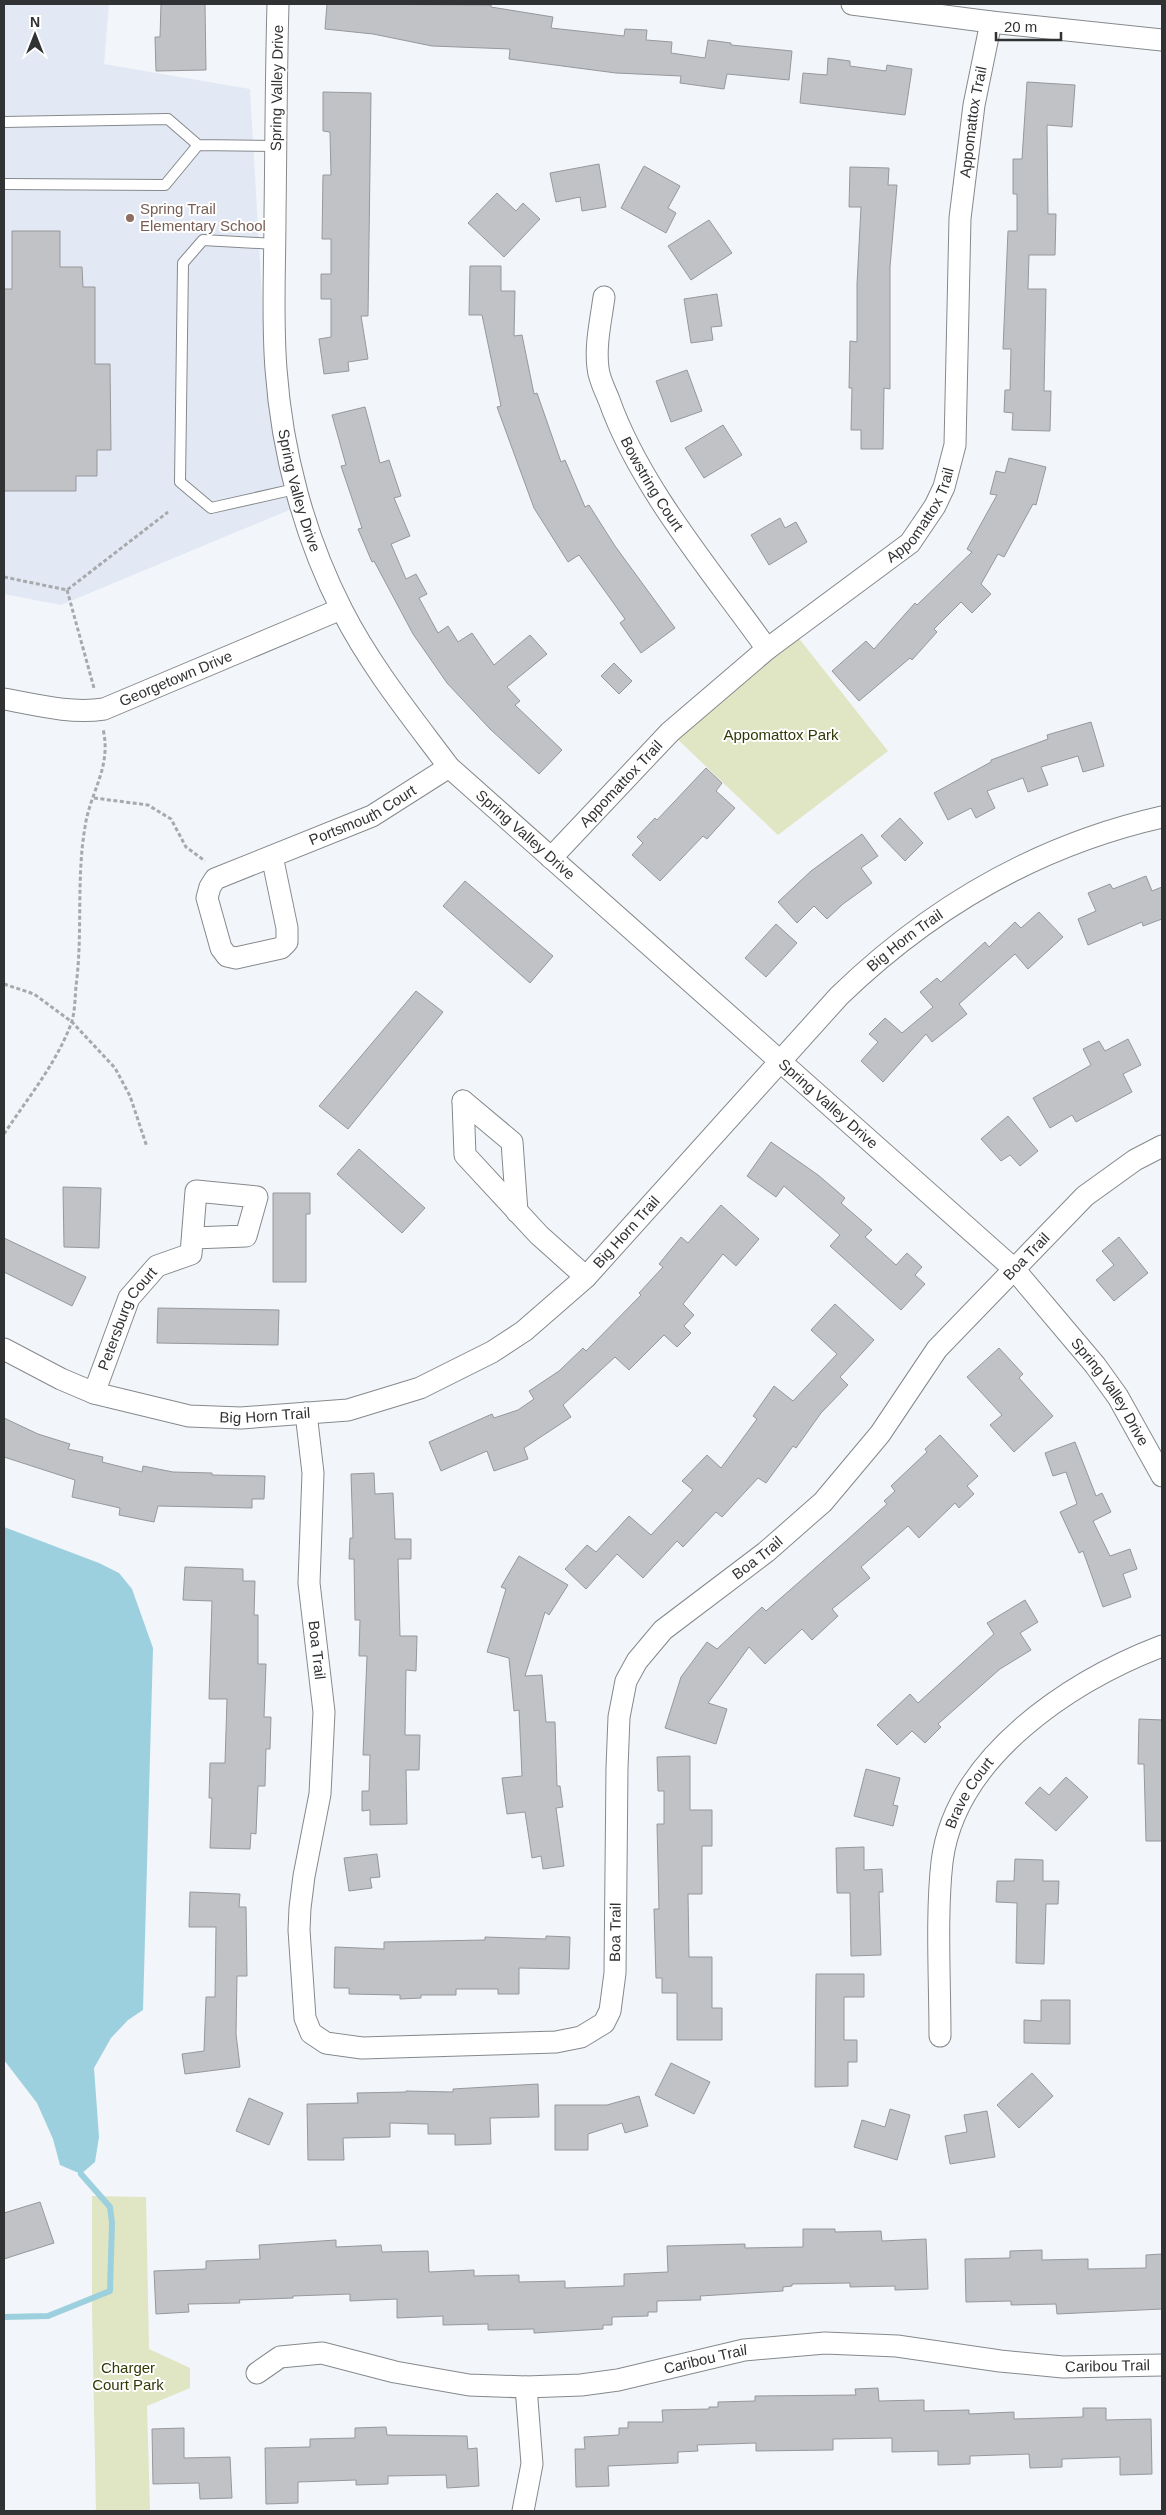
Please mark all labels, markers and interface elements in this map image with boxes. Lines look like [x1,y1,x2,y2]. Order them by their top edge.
north arrow [10,10,60,60]
scale bar [996,10,1061,42]
text: N [30,14,40,30]
text: 20 m [1004,18,1037,35]
street label: Spring Valley Drive [267,25,286,151]
street label: Appomattox Trail [956,65,990,179]
place label: Spring Trail Elementary School [140,200,266,234]
marker: Spring Trail Elementary School [124,212,136,224]
street label: Spring Valley Drive [275,428,324,554]
street label: Bowstring Court [618,434,688,535]
street label: Appomattox Trail [883,466,957,566]
street label: Georgetown Drive [117,647,235,710]
park label: Appomattox Park [723,726,839,743]
street label: Appomattox Trail [576,737,666,830]
street label: Portsmouth Court [306,781,420,848]
street label: Spring Valley Drive [473,786,579,883]
street label: Big Horn Trail [863,906,946,974]
street label: Spring Valley Drive [776,1055,881,1152]
street label: Big Horn Trail [589,1192,663,1271]
street label: Boa Trail [999,1229,1053,1283]
street label: Petersburg Court [94,1263,161,1372]
street label: Spring Valley Drive [1068,1334,1152,1449]
street label: Big Horn Trail [219,1404,311,1426]
street label: Boa Trail [729,1533,786,1583]
street label: Boa Trail [305,1620,329,1680]
street label: Brave Court [941,1753,997,1831]
street label: Boa Trail [606,1903,624,1962]
street label: Caribou Trail [662,2341,748,2377]
street label: Caribou Trail [1065,2356,1150,2375]
park label: Charger Court Park [92,2359,164,2393]

